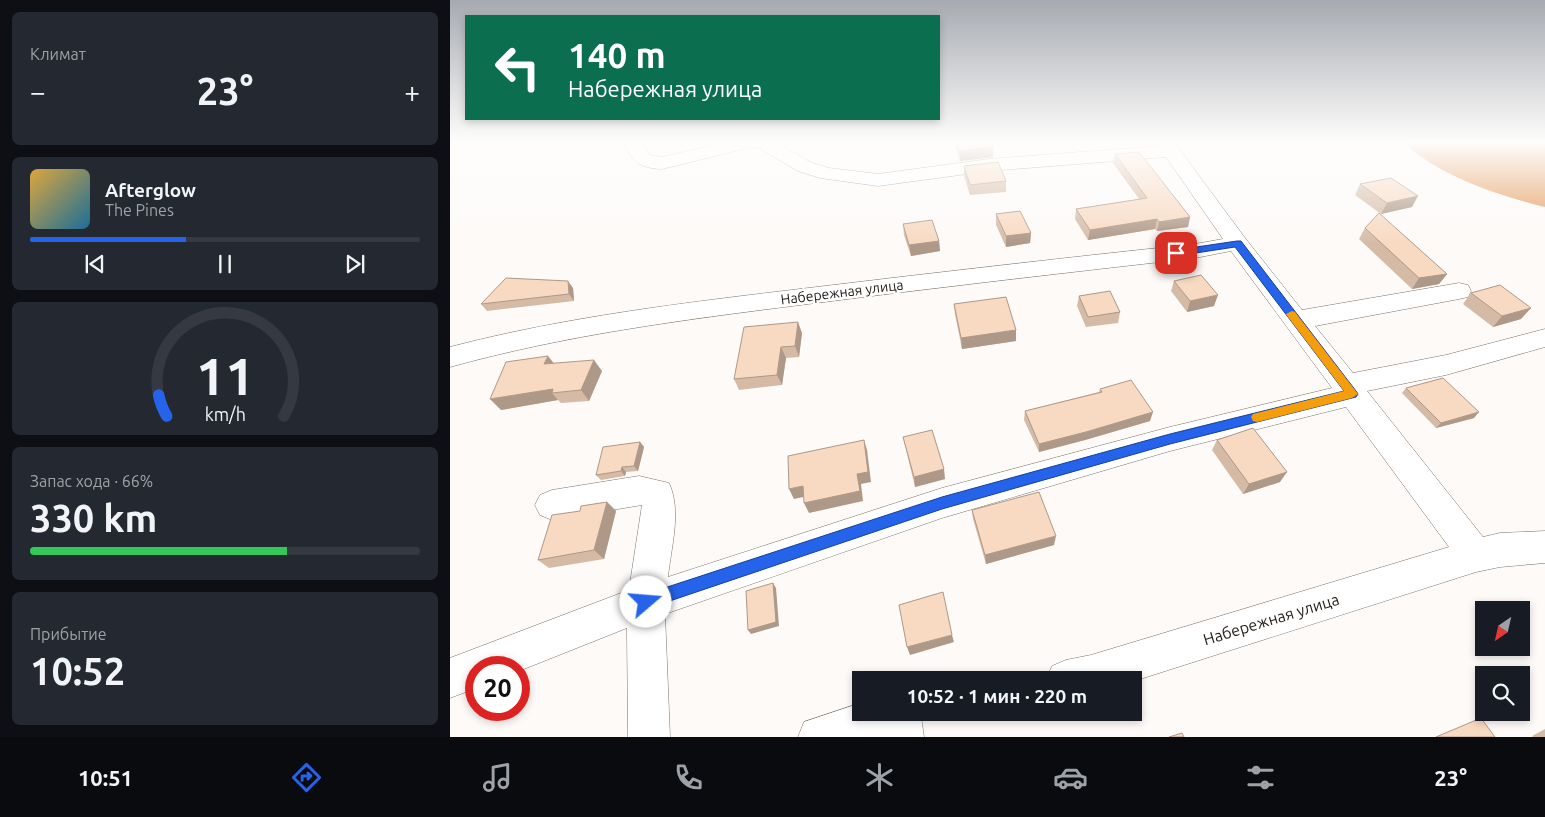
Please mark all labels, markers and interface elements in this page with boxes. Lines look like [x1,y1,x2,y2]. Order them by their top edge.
icon: left [485,35,550,100]
text: 140 m [568,35,666,75]
text: Климат [30,45,86,63]
text: 23° [197,70,253,112]
text: − [30,76,46,107]
text: + [404,76,420,107]
text: Набережная улица [568,76,762,101]
text: Afterglow [105,179,196,201]
text: The Pines [105,201,174,219]
pin [1155,232,1197,274]
icon: arrive [1162,239,1190,267]
icon: previous [81,250,109,278]
icon: pause [211,250,239,278]
icon: next [341,250,369,278]
street label: Набережная улица [780,277,904,307]
text: 11 [196,347,254,405]
text: km/h [204,404,246,424]
text: Запас хода · 66% [30,472,153,490]
text: 330 km [30,497,157,539]
position arrow [619,575,671,627]
street label: Набережная улица [1201,590,1341,648]
north arrow [1475,601,1530,656]
map controls [1475,601,1530,721]
text: Прибытие [30,625,107,643]
text: 10:52 [30,650,125,692]
speed limit sign: 20 [465,656,530,721]
button: search [1475,666,1530,721]
text: 10:52 · 1 мин · 220 m [907,685,1087,707]
icon: directions [289,760,324,795]
icon: music [480,760,515,795]
icon: phone [671,760,706,795]
icon: climate [862,760,897,795]
icon: car [1053,760,1088,795]
icon: filters [1243,760,1278,795]
text: 10:51 [78,765,133,790]
text: 23° [1434,765,1467,790]

